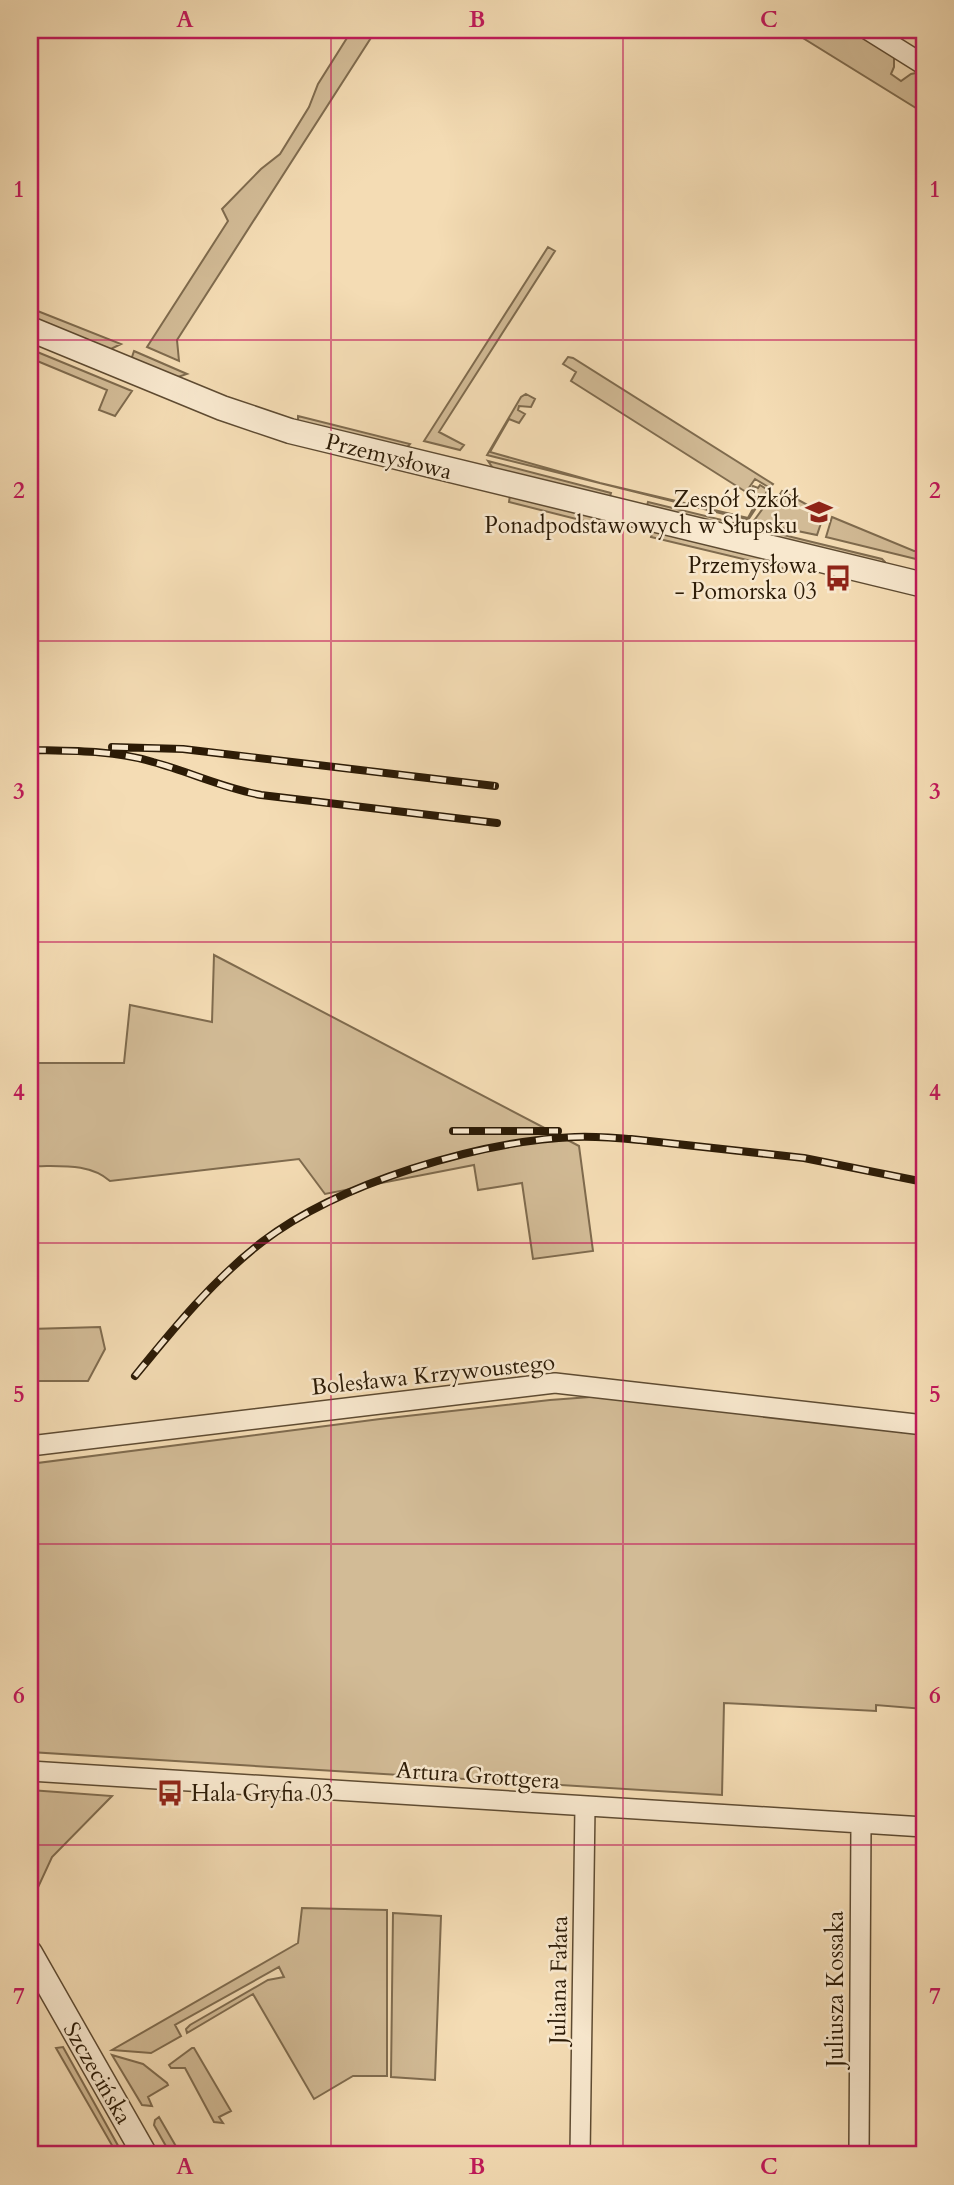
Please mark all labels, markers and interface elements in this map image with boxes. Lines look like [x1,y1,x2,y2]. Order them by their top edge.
text: A [176,4,194,35]
text: B [469,4,485,35]
text: C [760,4,778,35]
text: 1 [13,174,25,205]
text: 1 [929,174,941,205]
street label: Przemysłowa [322,426,455,487]
text: 2 [13,475,25,506]
text: 2 [929,475,941,506]
place label: Zespół Szkół Ponadpodstawowych w Słupsku [484,484,799,541]
school or university icon: Zespół Szkół Ponadpodstawowych w Słupsku [804,497,834,527]
place label: Przemysłowa - Pomorska 03 [675,550,817,607]
bus stop icon: Przemysłowa - Pomorska 03 [823,563,853,593]
text: 3 [13,776,25,807]
text: 3 [929,776,941,807]
text: 4 [13,1077,25,1108]
text: 4 [929,1077,941,1108]
street label: Bolesława Krzywoustego [310,1346,557,1403]
text: 5 [13,1379,25,1410]
text: 5 [929,1379,941,1410]
text: 6 [13,1680,25,1711]
text: 6 [929,1680,941,1711]
street label: Artura Grottgera [395,1754,561,1797]
bus stop icon: Hala Gryfia 03 [155,1778,185,1808]
place label: Hala Gryfia 03 [191,1778,334,1809]
street label: Juliusza Kossaka [820,1911,851,2070]
street label: Juliana Fałata [542,1915,575,2047]
text: 7 [13,1981,25,2012]
text: 7 [929,1981,941,2012]
street label: Szczecińska [56,2017,139,2130]
text: A [176,2151,194,2182]
text: B [469,2151,485,2182]
text: C [760,2151,778,2182]

